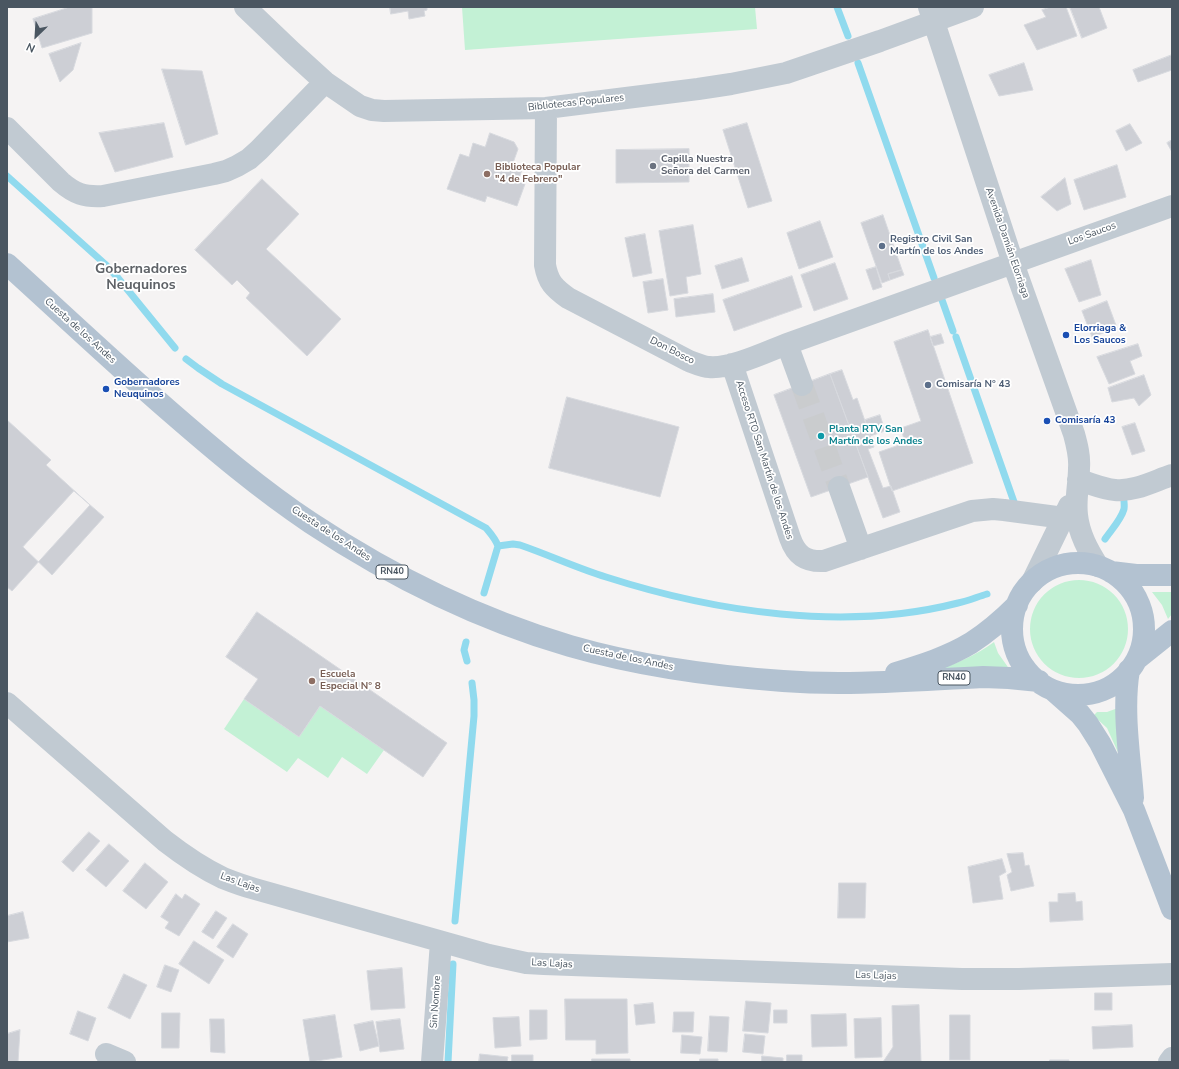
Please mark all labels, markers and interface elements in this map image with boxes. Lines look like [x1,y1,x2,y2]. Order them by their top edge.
north arrow [16,16,56,56]
text: N [24,39,38,56]
street label: Bibliotecas Populares [527,92,625,114]
place label: Capilla Nuestra Señora del Carmen [661,154,750,178]
marker: Capilla Nuestra Señora del Carmen [648,161,658,171]
place label: Biblioteca Popular "4 de Febrero" [495,162,580,186]
marker: Biblioteca Popular "4 de Febrero" [482,169,492,179]
street label: Avenida Damián Elorriaga [982,186,1032,300]
street label: Los Saucos [1066,220,1118,248]
place label: Registro Civil San Martín de los Andes [890,234,983,258]
marker: Registro Civil San Martín de los Andes [877,241,887,251]
district label: Gobernadores Neuquinos [95,262,187,294]
street label: Cuesta de los Andes [42,296,118,366]
place label: Elorriaga & Los Saucos [1074,323,1126,346]
marker: Elorriaga & Los Saucos [1061,330,1071,340]
street label: Don Bosco [648,335,696,367]
place label: Gobernadores Neuquinos [114,377,180,400]
street label: Acceso RTO San Martín de los Andes [733,379,795,541]
place label: Comisaría N° 43 [936,379,1010,391]
marker: Comisaría N° 43 [923,380,933,390]
marker: Gobernadores Neuquinos [101,384,111,394]
place label: Comisaría 43 [1055,415,1116,427]
marker: Comisaría 43 [1042,416,1052,426]
place label: Planta RTV San Martín de los Andes [829,424,922,448]
marker: Planta RTV San Martín de los Andes [816,431,826,441]
street label: Cuesta de los Andes [289,504,373,564]
road number: RN40 [376,565,408,579]
street label: Cuesta de los Andes [582,643,674,673]
place label: Escuela Especial N° 8 [320,669,381,692]
road number: RN40 [938,671,970,685]
marker: Escuela Especial N° 8 [307,676,317,686]
street label: Las Lajas [219,870,261,896]
street label: Las Lajas [531,957,573,971]
street label: Las Lajas [855,969,897,983]
street label: Sin Nombre [428,975,444,1029]

